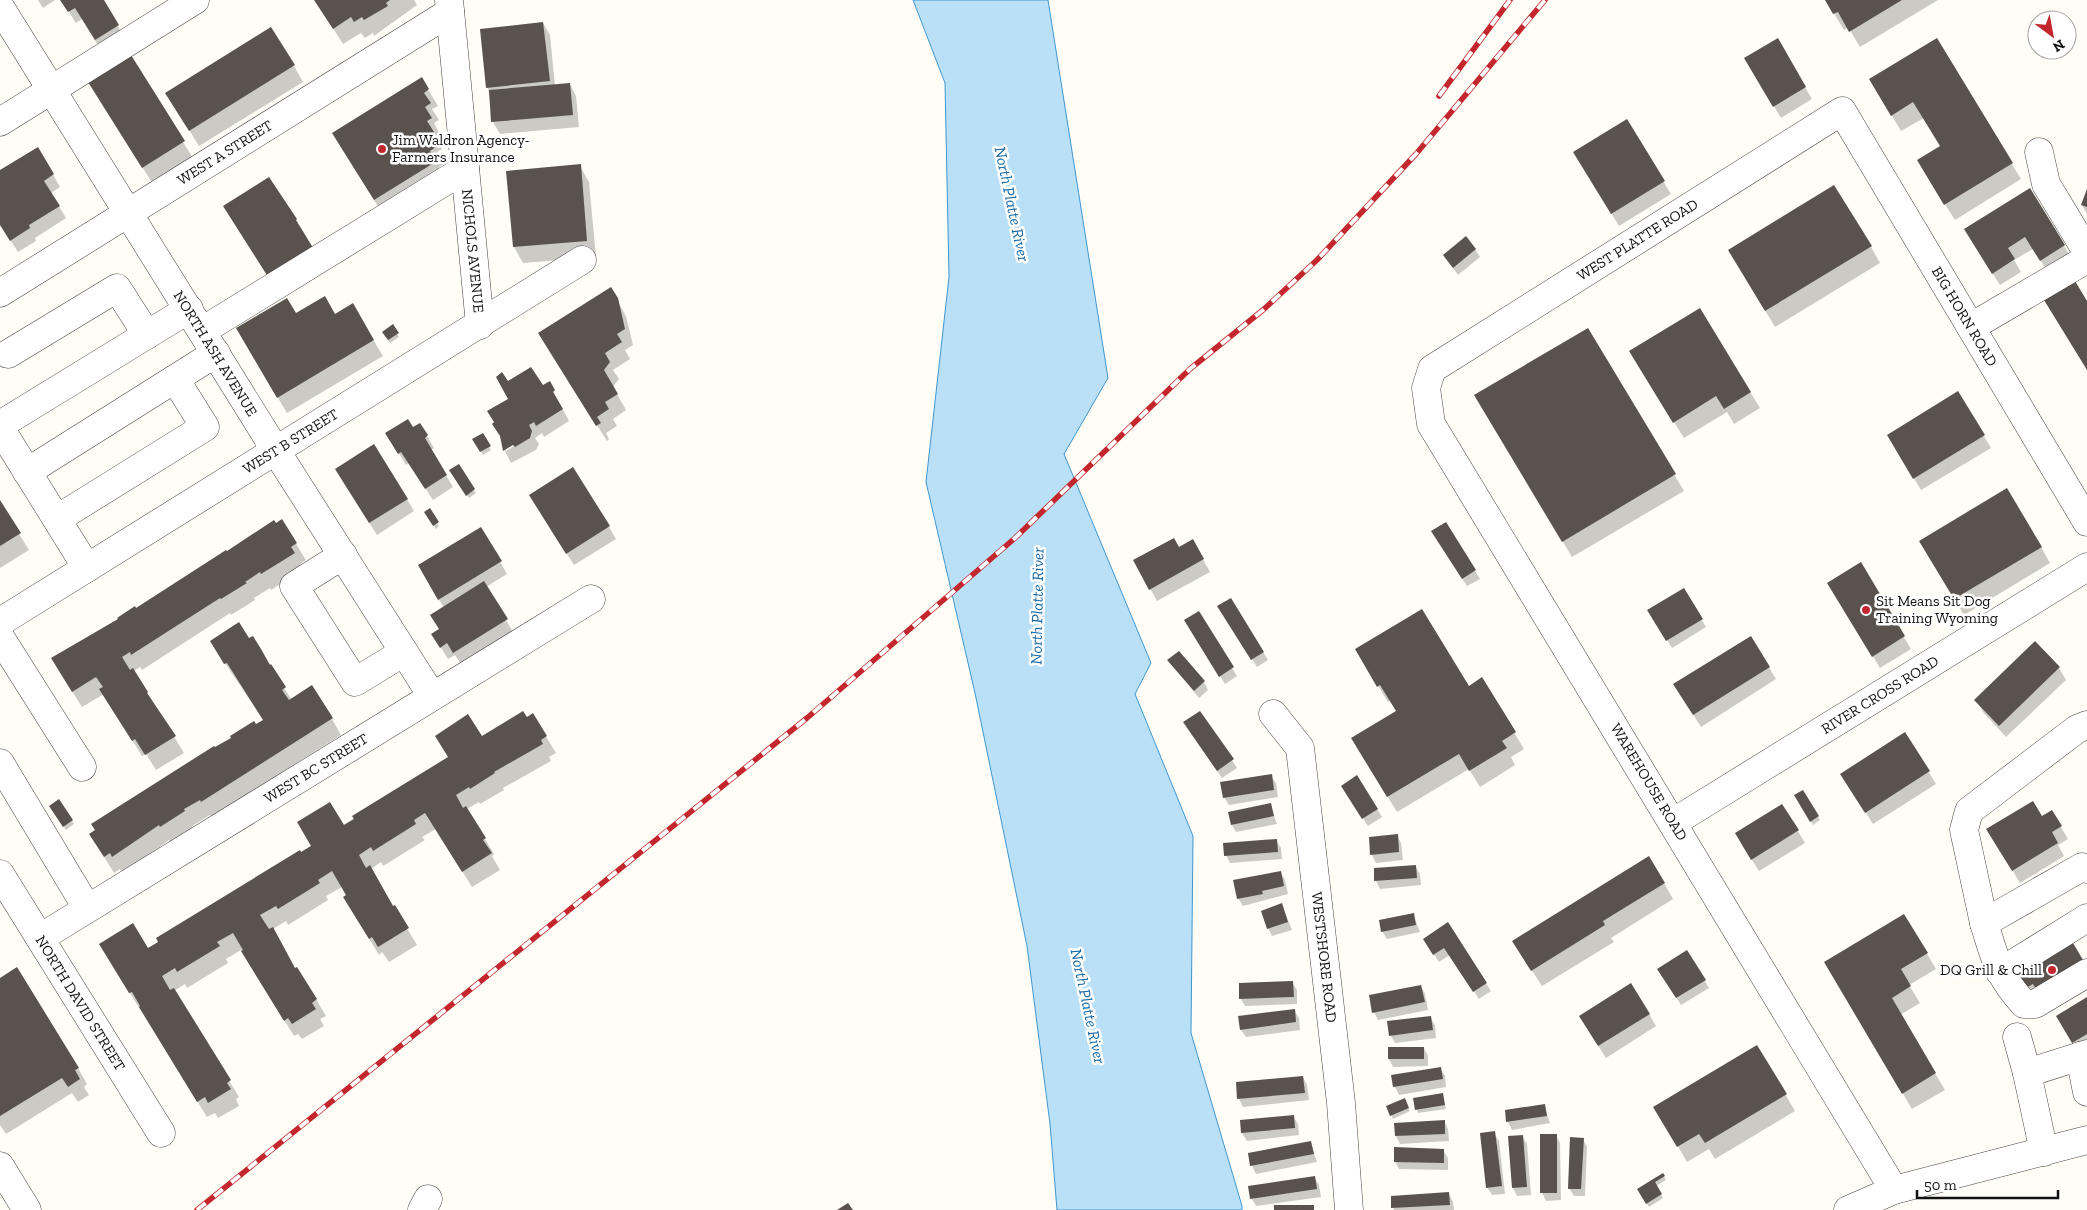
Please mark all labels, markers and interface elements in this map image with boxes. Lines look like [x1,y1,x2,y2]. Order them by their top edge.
north arrow [2027,10,2077,60]
text: N [2049,36,2068,56]
street label: WEST A STREET [174,116,276,189]
place label: Jim Waldron Agency- Farmers Insurance [392,131,530,166]
marker: Jim Waldron Agency- Farmers Insurance [376,143,388,155]
water label: North Platte River [991,145,1034,264]
street label: NICHOLS AVENUE [458,188,488,314]
street label: WEST PLATTE ROAD [1573,195,1701,285]
street label: BIG HORN ROAD [1928,263,2001,370]
street label: NORTH ASH AVENUE [170,287,261,420]
street label: WEST B STREET [239,405,342,478]
water label: North Platte River [1026,547,1048,665]
place label: Sit Means Sit Dog Training Wyoming [1876,592,1998,627]
marker: Sit Means Sit Dog Training Wyoming [1860,604,1872,616]
street label: RIVER CROSS ROAD [1818,652,1942,738]
street label: WAREHOUSE ROAD [1607,720,1691,844]
street label: WEST BC STREET [261,729,371,807]
street label: WESTSHORE ROAD [1308,891,1341,1024]
street label: NORTH DAVID STREET [31,932,129,1074]
water label: North Platte River [1067,947,1110,1066]
place label: DQ Grill & Chill [1940,961,2042,979]
marker: DQ Grill & Chill [2046,964,2058,976]
scale bar [1917,1168,2058,1200]
text: 50 m [1924,1176,1957,1194]

